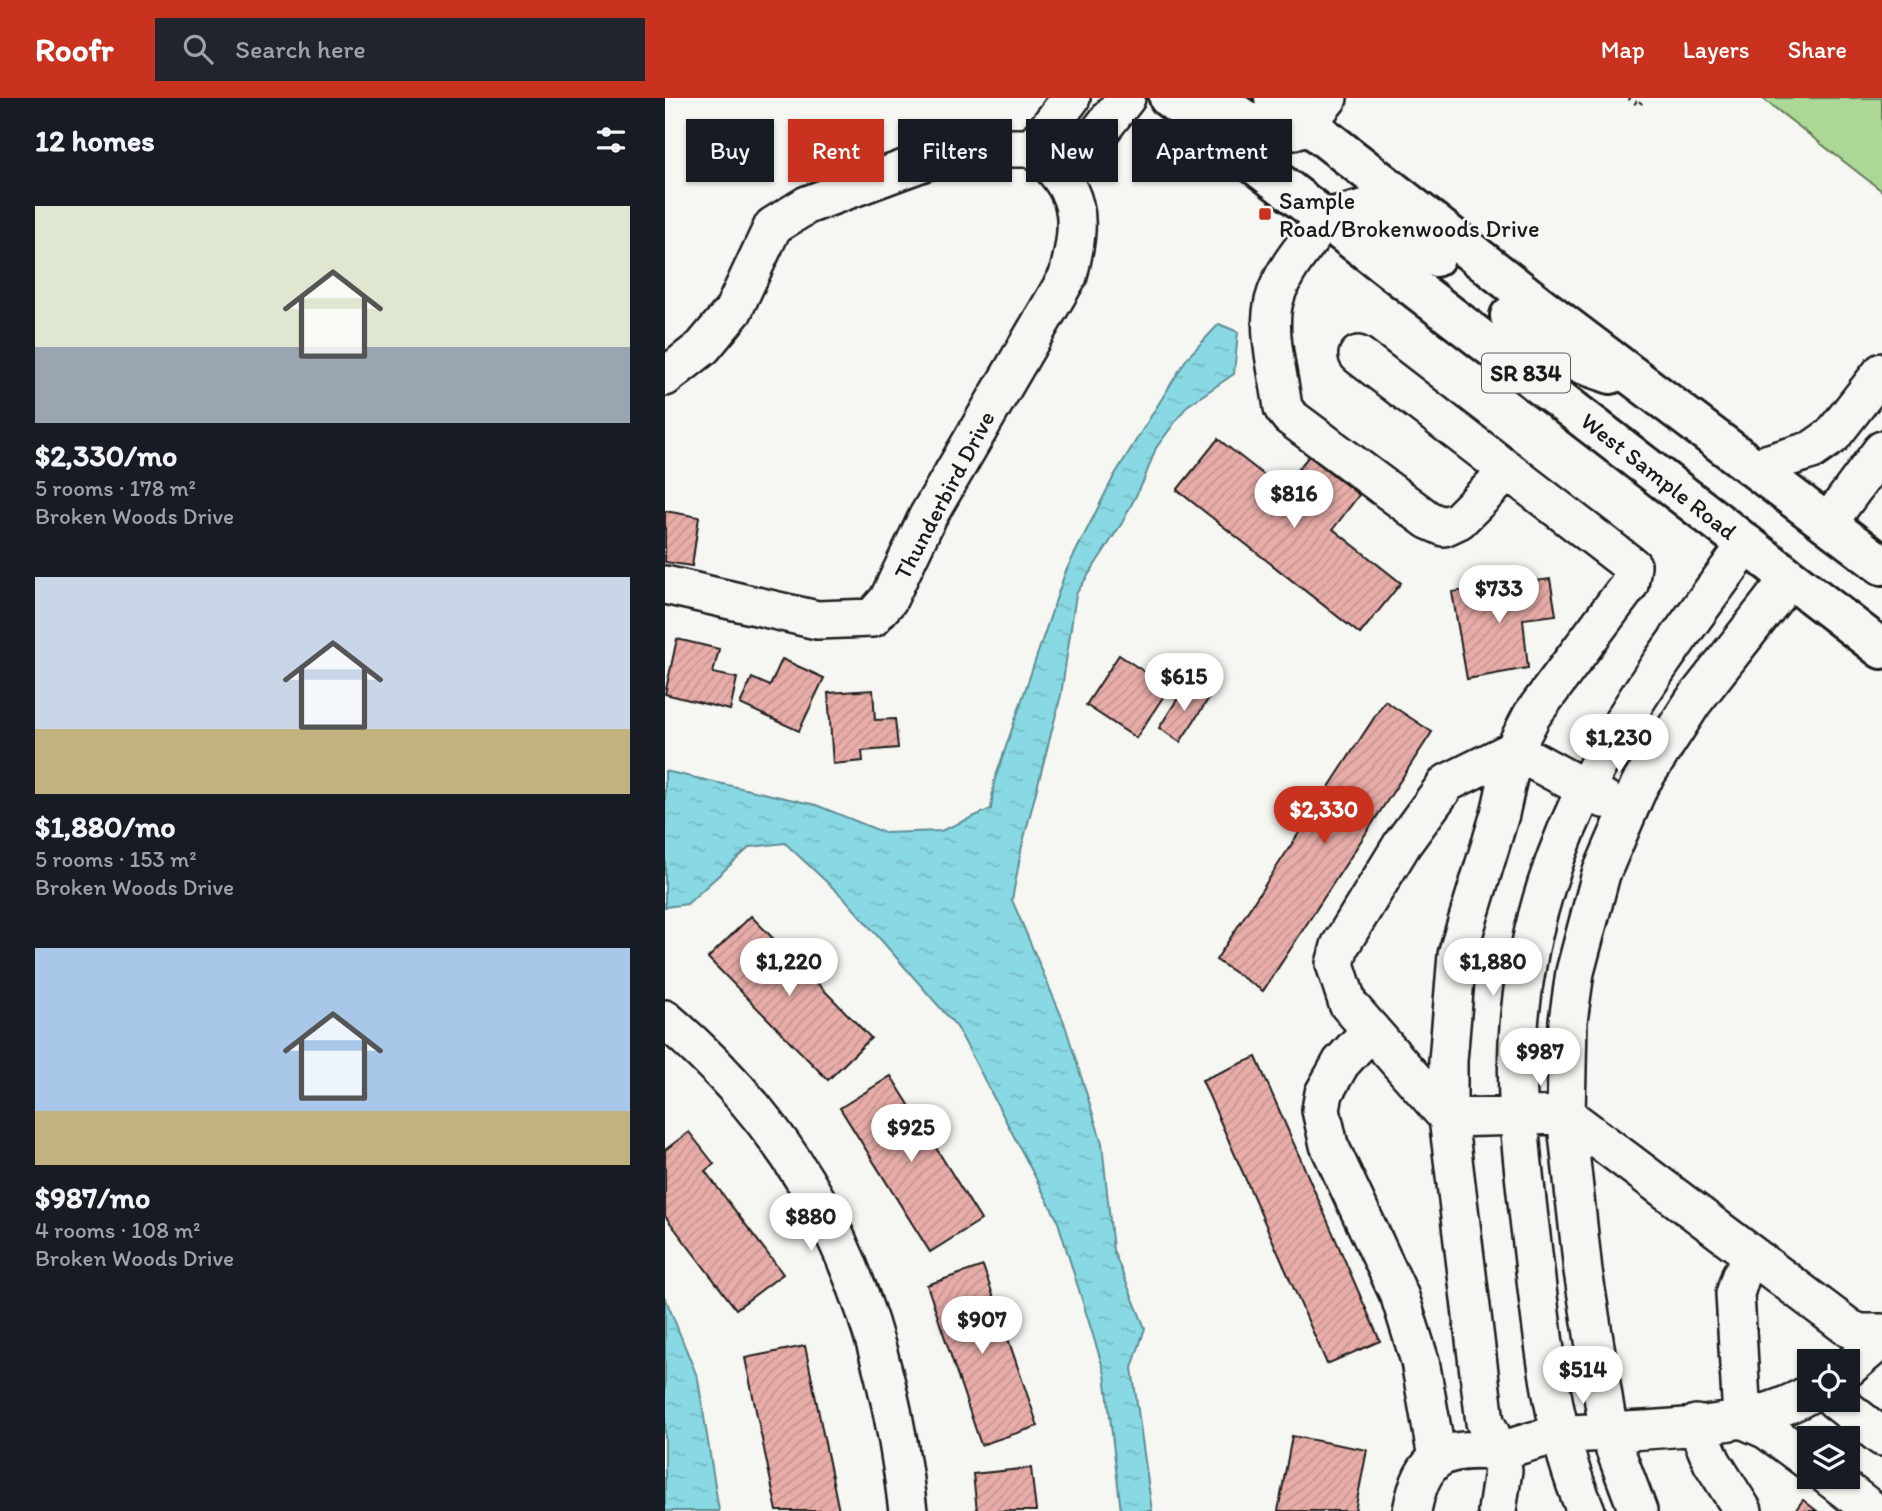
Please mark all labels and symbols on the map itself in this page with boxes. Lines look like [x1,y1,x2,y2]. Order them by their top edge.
place label: Sample Road/Brokenwoods Drive [1279,186,1539,243]
marker: Sample Road/Brokenwoods Drive [1257,206,1273,222]
road number: SR 834 [1482,354,1570,392]
street label: Thunderbird Drive [887,406,1001,584]
street label: West Sample Road [1575,406,1743,546]
pin: $816 [1253,470,1335,530]
pin: $733 [1458,566,1540,625]
pin: $615 [1143,654,1225,713]
pin: $1,230 [1562,714,1676,774]
pin: $2,330 [1267,786,1381,846]
pin: $1,220 [732,939,846,998]
pin: $1,880 [1436,939,1550,998]
pin: $987 [1499,1028,1581,1088]
pin: $925 [870,1104,952,1164]
pin: $880 [770,1194,852,1253]
pin: $907 [941,1296,1023,1356]
pin: $514 [1542,1346,1624,1406]

